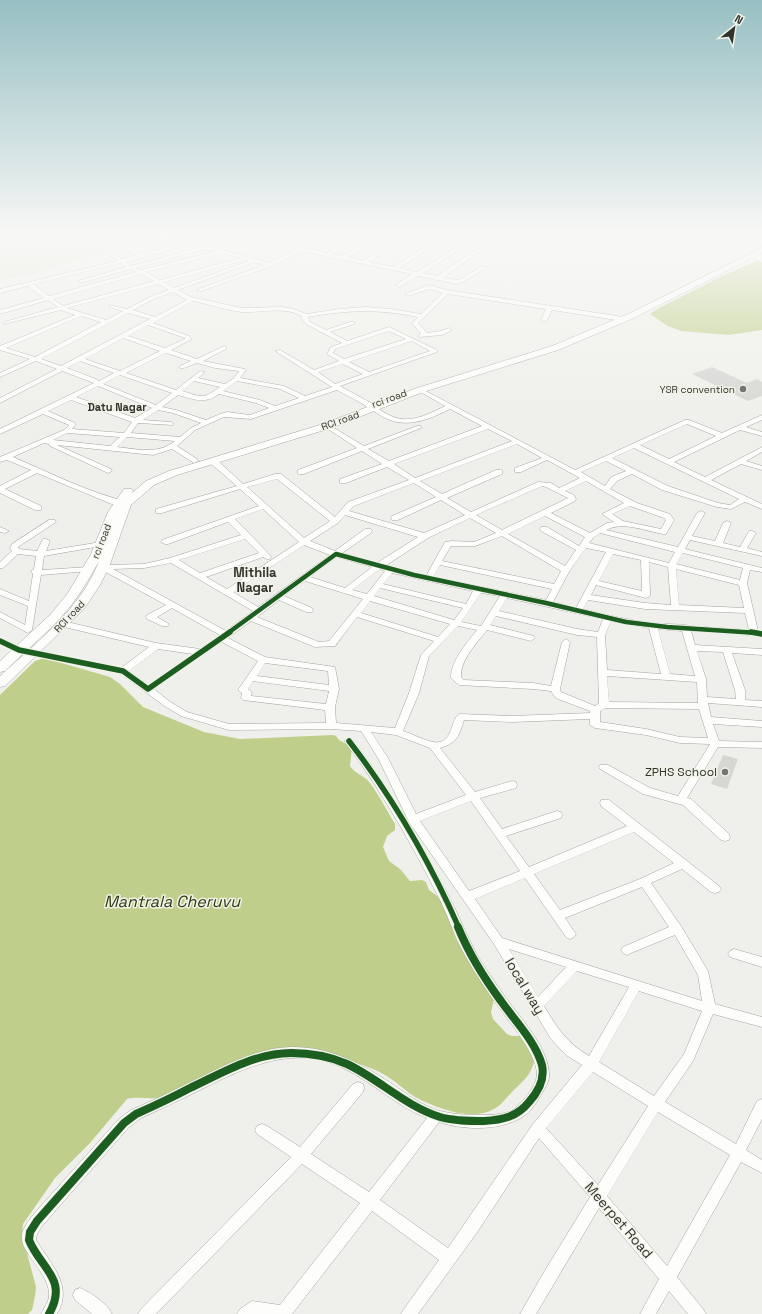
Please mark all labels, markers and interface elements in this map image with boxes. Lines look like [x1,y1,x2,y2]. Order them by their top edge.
north arrow [714,8,754,48]
text: N [732,11,746,27]
place label: YSR convention [659,383,735,396]
marker: YSR convention [738,384,748,394]
street label: rci road [370,386,409,411]
district label: Datu Nagar [87,400,147,414]
street label: RCI road [319,408,361,433]
street label: rci road [89,522,114,561]
district label: Mithila Nagar [233,564,277,596]
street label: RCI road [51,597,88,635]
place label: ZPHS School [645,764,717,780]
marker: ZPHS School [720,767,730,777]
water label: Mantrala Cheruvu [104,891,241,912]
street label: local way [501,954,549,1018]
street label: Meerpet Road [581,1178,657,1262]

